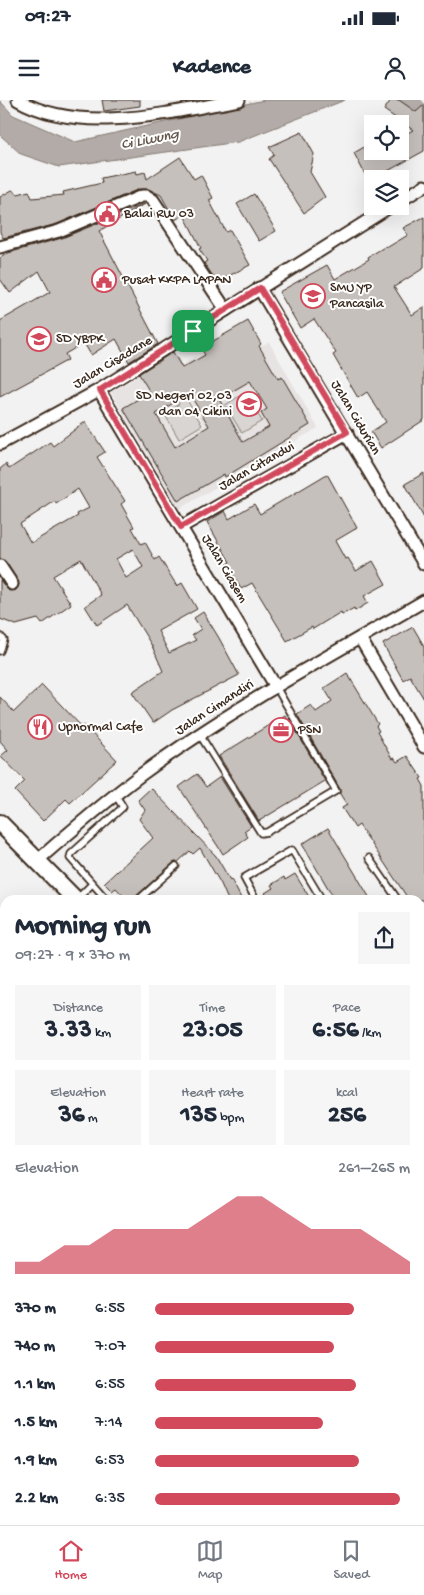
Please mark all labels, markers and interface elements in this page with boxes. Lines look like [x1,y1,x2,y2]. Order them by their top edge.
text: 09:27 [25,6,70,29]
icon: menu [15,54,43,82]
icon: person [381,54,409,82]
text: Kadence [173,55,251,81]
map controls [364,115,409,215]
button: locate [364,115,409,160]
water label: Ci Liwung [120,125,182,154]
button: layers [364,170,409,215]
public building icon: Balai RW 03 [94,201,120,227]
place label: Balai RW 03 [123,206,194,223]
public building icon: Pusat KKPA LAPAN [91,267,117,293]
place label: Pusat KKPA LAPAN [121,272,231,289]
place label: SMU YP Pancasila [329,280,385,313]
school or university icon: SMU YP Pancasila [300,283,326,309]
pin [172,310,214,352]
icon: arrive [179,317,207,345]
school or university icon: SD YBPK [26,326,52,352]
place label: SD YBPK [56,331,105,348]
street label: Jalan Cisadane [70,332,156,393]
street label: Jalan Cidurian [326,378,384,459]
place label: SD Negeri 02,03 dan 04 Cikini [136,388,232,421]
school or university icon: SD Negeri 02,03 dan 04 Cikini [236,391,262,417]
street label: Jalan Citandui [216,438,298,496]
street label: Jalan Ciasem [197,532,251,606]
street label: Jalan Cimandiri [173,676,257,740]
restaurant icon: Upnormal Cafe [27,714,53,740]
office icon: PSN [268,717,294,743]
place label: Upnormal Cafe [58,719,144,736]
place label: PSN [297,722,321,739]
text: Morning run [15,911,150,944]
button: share [358,912,410,964]
text: 09:27 · 9 × 370 m [15,947,130,966]
text: Distance [53,1000,103,1017]
text: Time [200,1000,225,1017]
text: Pace [333,1000,361,1017]
text: 3.33 [45,1017,92,1046]
text: 23:05 [182,1017,243,1046]
text: 6:56 [312,1017,359,1046]
text: km [92,1025,111,1042]
text: /km [359,1025,381,1042]
text: Elevation [50,1085,106,1102]
text: Heart rate [181,1085,244,1102]
text: kcal [336,1085,358,1102]
text: 36 [59,1102,84,1131]
text: 135 [181,1102,217,1131]
text: 256 [328,1102,366,1131]
text: m [84,1110,98,1127]
text: bpm [217,1110,244,1127]
text: Elevation [15,1160,79,1179]
text: 261–265 m [338,1160,410,1179]
text: 370 m [15,1300,56,1319]
text: 6:55 [95,1300,125,1319]
text: 740 m [15,1338,55,1357]
text: 7:07 [95,1338,126,1357]
text: 1.1 km [15,1376,55,1395]
text: 6:55 [95,1376,125,1395]
text: 1.5 km [15,1414,57,1433]
text: 7:14 [95,1414,122,1433]
text: 1.9 km [15,1452,57,1471]
text: 6:53 [95,1452,125,1471]
text: 2.2 km [15,1490,58,1509]
text: 6:35 [95,1490,125,1509]
tab: Home [55,1537,87,1584]
tab: Map [196,1537,224,1584]
tab: Saved [333,1537,369,1584]

